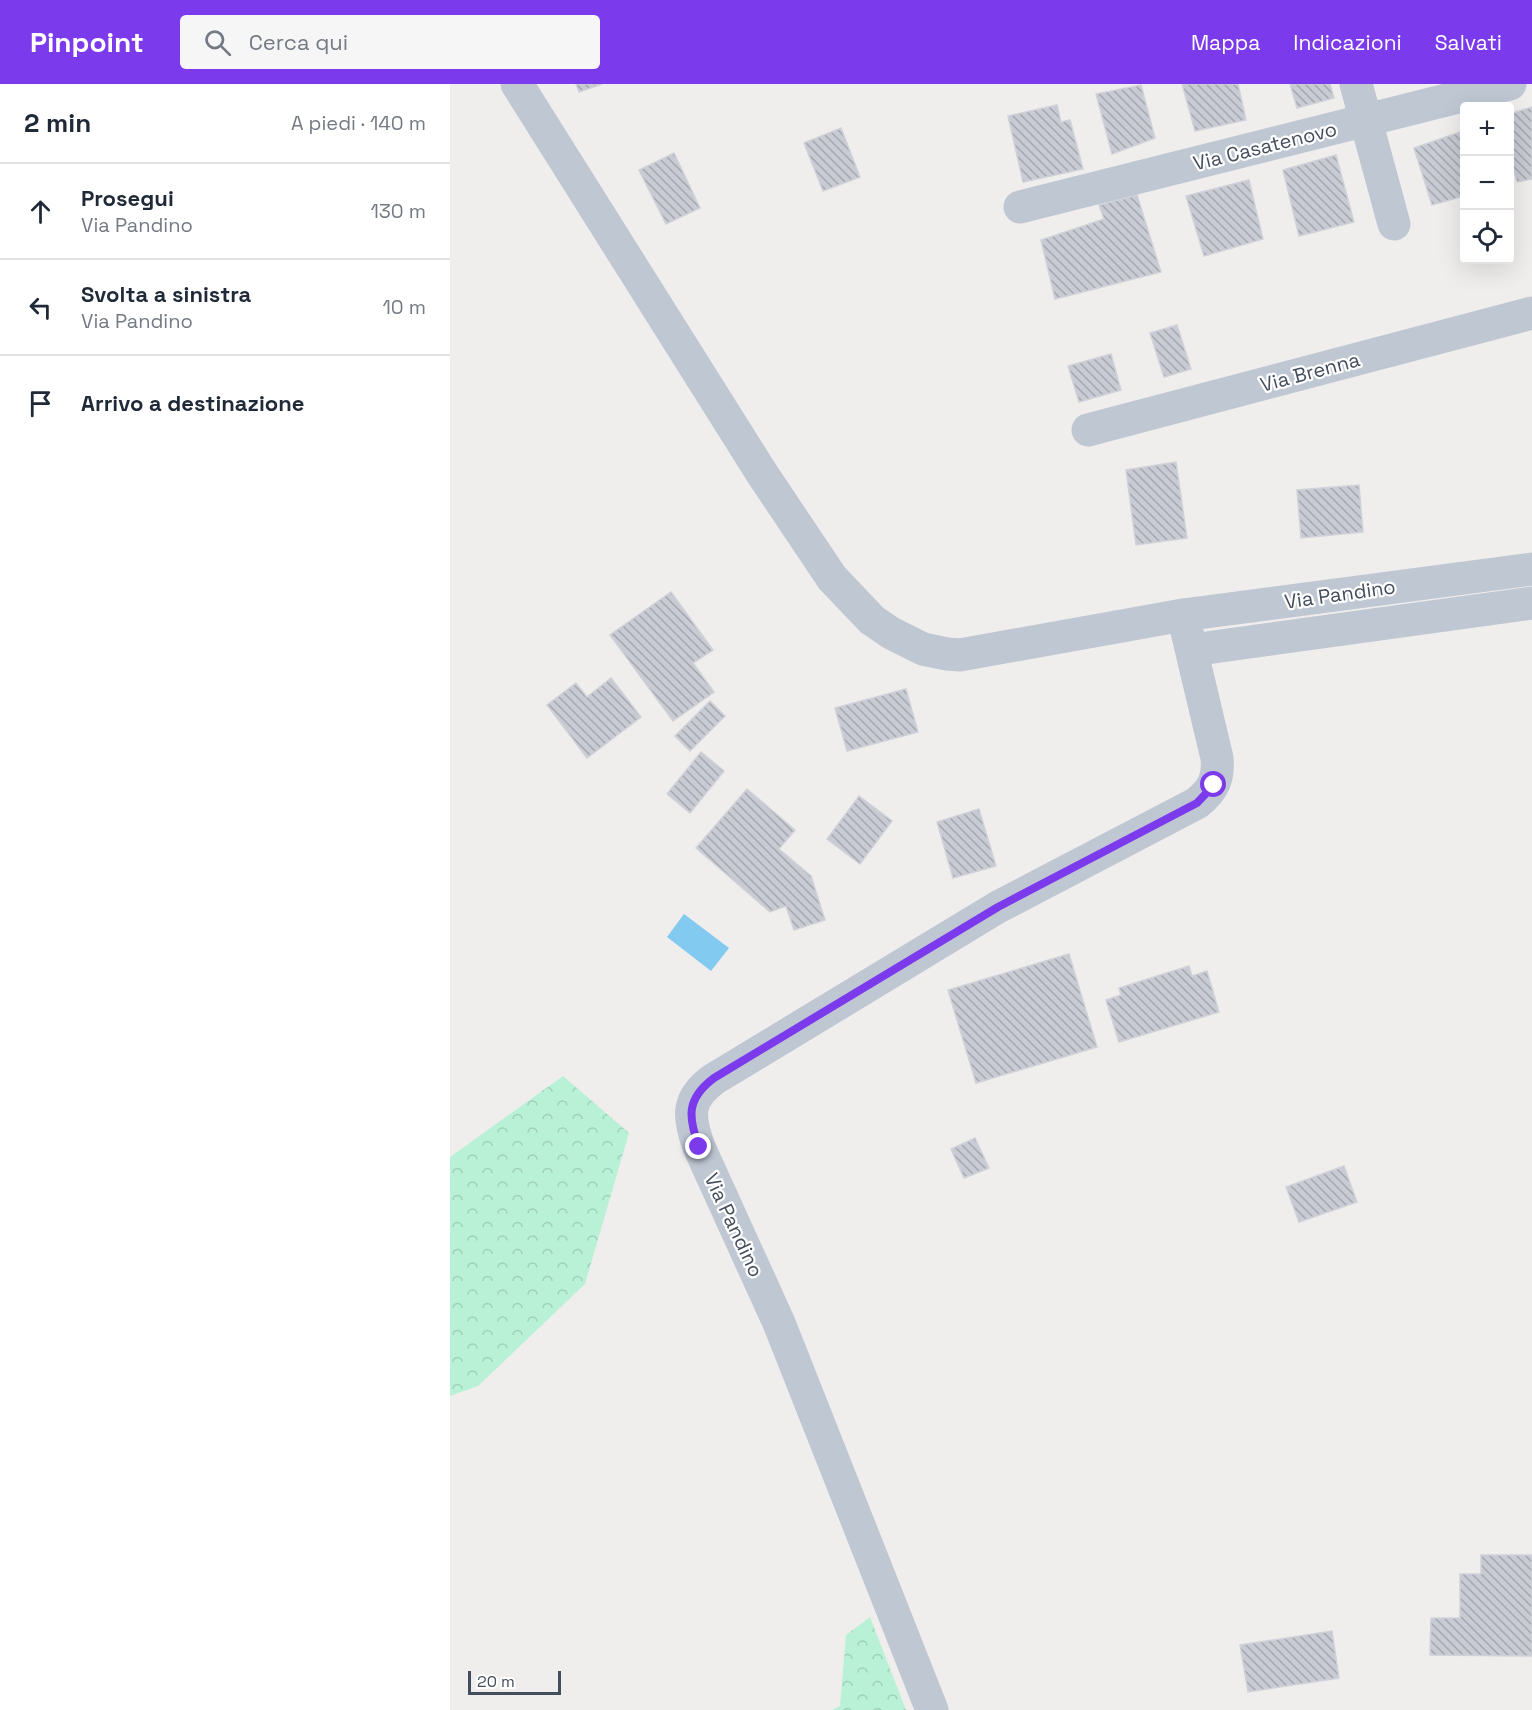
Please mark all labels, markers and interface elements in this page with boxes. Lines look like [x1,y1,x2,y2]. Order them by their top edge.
search box [180,15,600,69]
text: Pinpoint [30,24,144,60]
icon: search [201,26,234,59]
text: Cerca qui [249,28,348,56]
text: Mappa [1191,29,1260,56]
text: Indicazioni [1293,29,1402,56]
text: Salvati [1435,29,1502,56]
map controls [1460,102,1514,264]
button: + [1460,102,1514,156]
text: 2 min [24,106,91,140]
text: A piedi · 140 m [291,110,426,136]
street label: Via Casatenovo [1190,116,1340,176]
button: − [1460,156,1514,210]
text: Prosegui [81,184,174,212]
icon: ahead [24,195,57,228]
text: 130 m [370,198,426,224]
button: locate [1460,210,1514,264]
text: Via Pandino [81,212,193,238]
text: Svolta a sinistra [81,280,251,308]
icon: left [24,291,57,324]
text: 10 m [382,294,426,320]
text: Via Pandino [81,308,193,334]
street label: Via Brenna [1257,346,1363,398]
icon: arrive [24,387,57,420]
text: Arrivo a destinazione [81,389,304,417]
street label: Via Pandino [1283,573,1397,615]
route start [1200,771,1226,797]
route end [685,1133,711,1159]
street label: Via Pandino [699,1169,769,1281]
scale bar [468,1668,561,1696]
text: 20 m [477,1671,515,1692]

